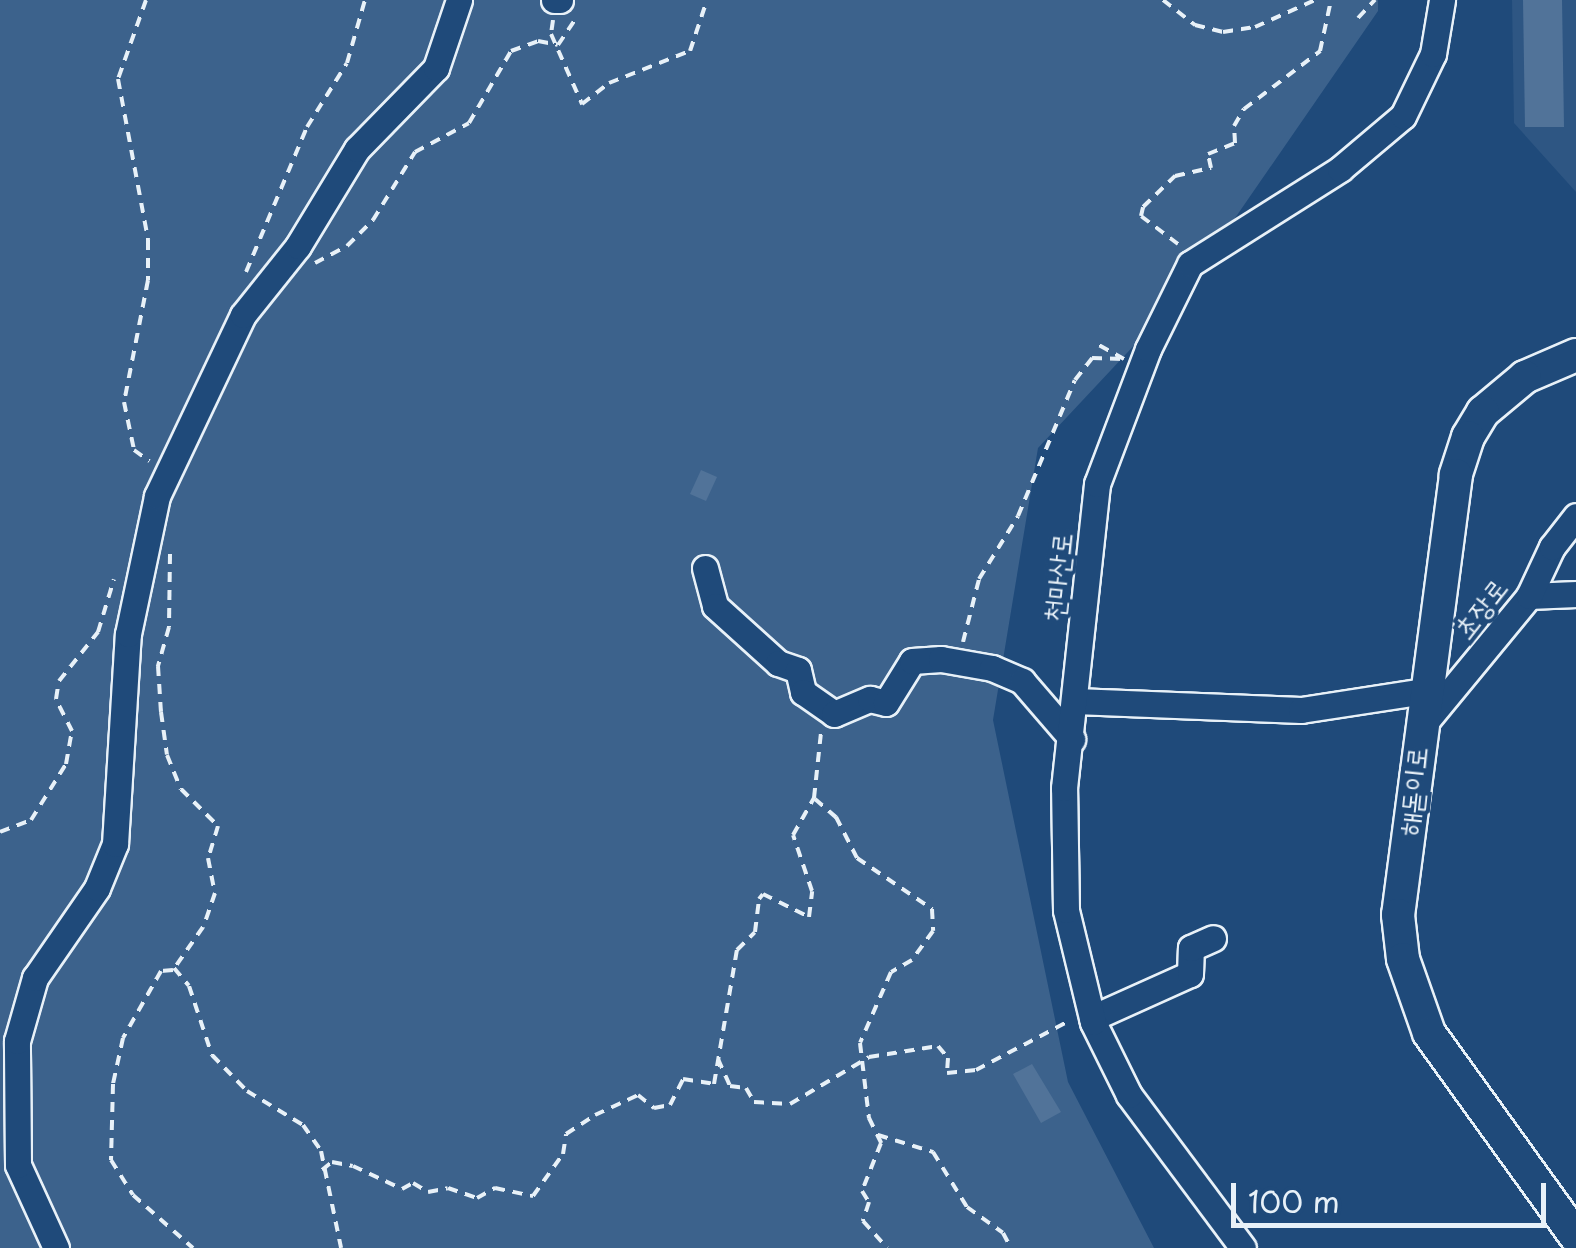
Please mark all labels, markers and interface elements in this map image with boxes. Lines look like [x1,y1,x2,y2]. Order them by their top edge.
street label: 천마산로 [1036,530,1078,624]
street label: 초장로 [1446,571,1514,645]
street label: 해돋이로 [1391,744,1433,838]
scale bar [1236,1163,1551,1225]
text: 100 m [1248,1178,1340,1223]

